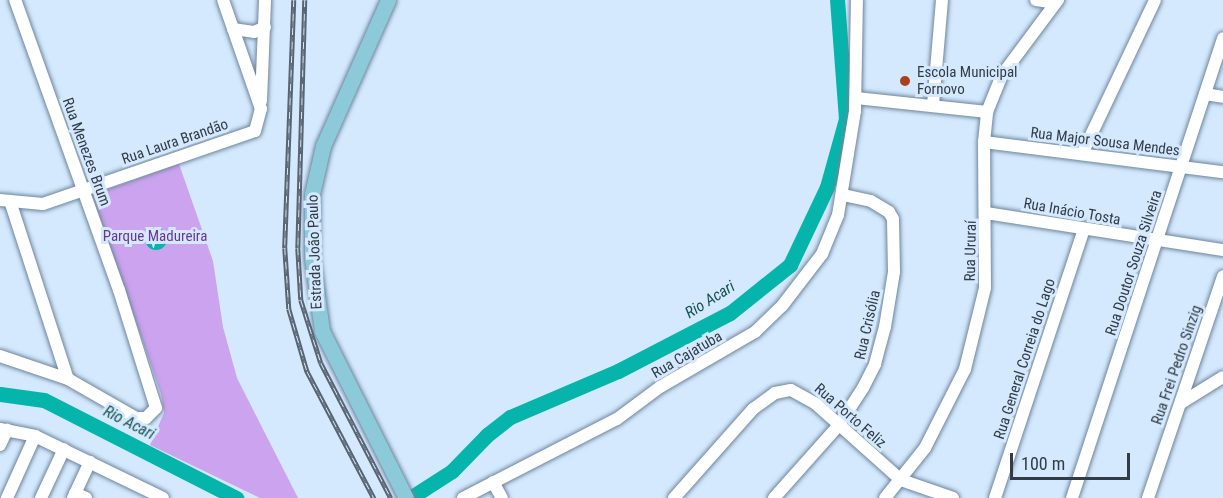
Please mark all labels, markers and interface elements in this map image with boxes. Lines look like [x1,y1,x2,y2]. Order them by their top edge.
place label: Escola Municipal Fornovo [917,63,1018,98]
marker: Escola Municipal Fornovo [898,74,912,88]
street label: Rua Menezes Brum [58,96,114,208]
street label: Rua Laura Brandão [119,115,231,169]
street label: Rua Major Sousa Mendes [1029,124,1181,160]
street label: Rua Doutor Souza Silveira [1102,188,1166,338]
street label: Estrada João Paulo [304,194,326,310]
street label: Rua Inácio Tosta [1022,195,1122,229]
street label: Rua Ururaí [961,220,981,282]
park label: Parque Madureira [103,228,207,246]
street label: Rua General Correia do Lago [990,276,1060,442]
water label: Rio Acari [682,277,738,323]
street label: Rua Crisólia [851,288,885,362]
street label: Rua Frei Pedro Sinzig [1148,303,1206,427]
street label: Rua Cajatuba [649,328,725,382]
street label: Rua Porto Feliz [810,380,890,452]
water label: Rio Acari [100,402,158,444]
scale bar [1013,441,1133,479]
text: 100 m [1021,453,1065,474]

